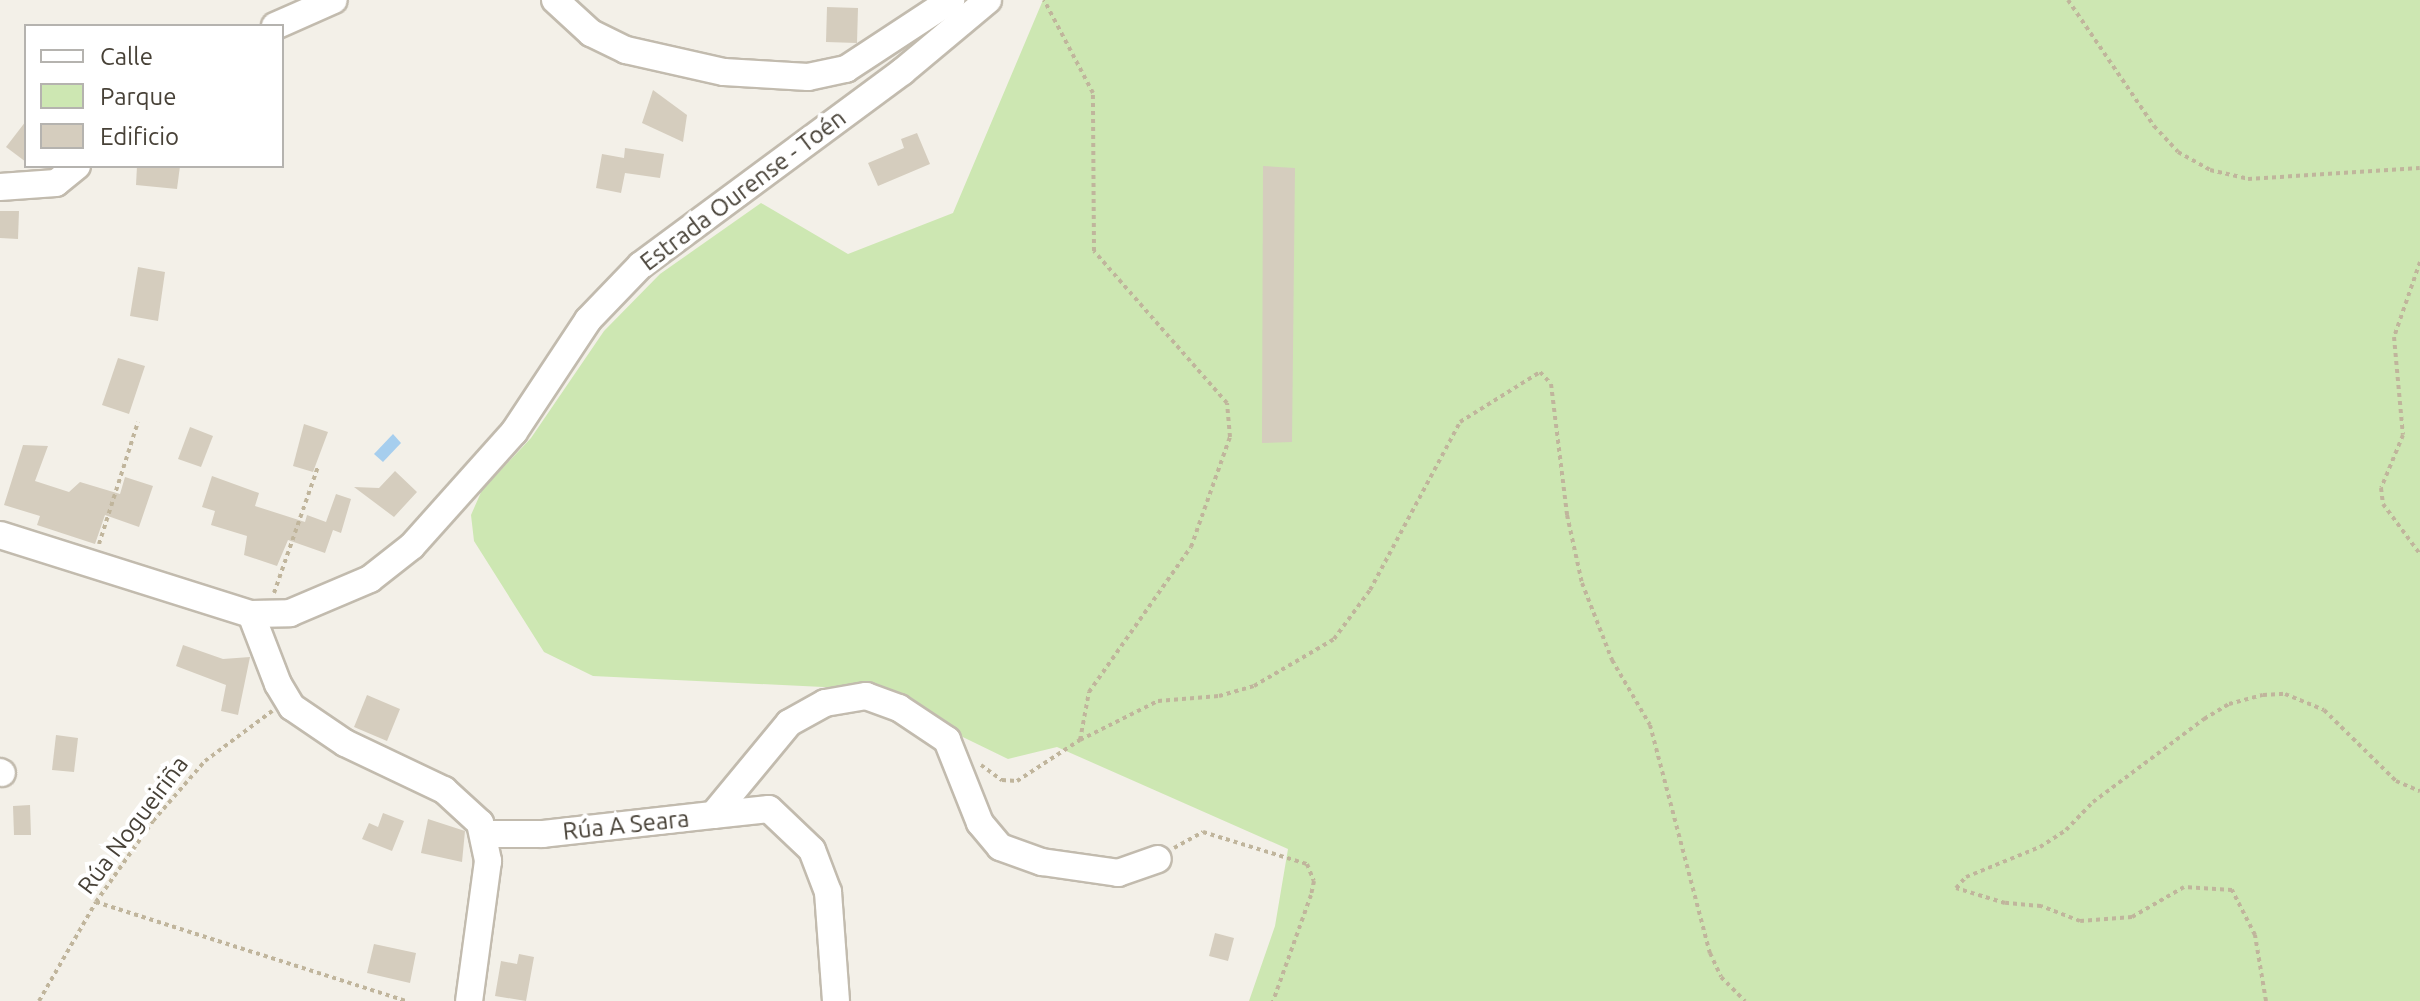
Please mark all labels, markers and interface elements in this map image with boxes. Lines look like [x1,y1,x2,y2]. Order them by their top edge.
legend [24,24,284,168]
text: Calle [100,43,153,70]
text: Parque [100,83,177,110]
street label: Estrada Ourense - Toén [635,103,851,277]
text: Edificio [100,123,179,150]
street label: Rúa Nogueiriña [72,750,194,900]
street label: Rúa A Seara [561,804,691,846]

